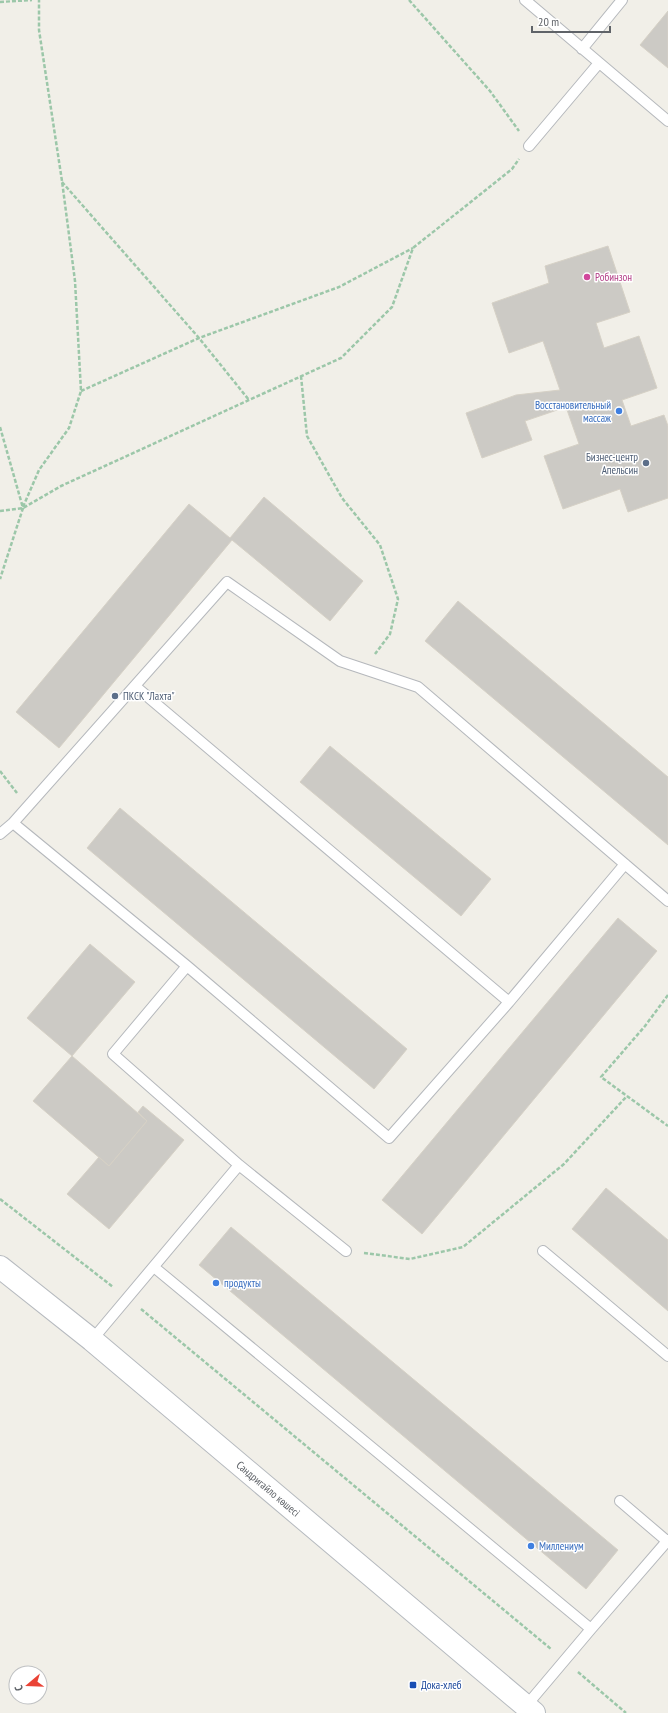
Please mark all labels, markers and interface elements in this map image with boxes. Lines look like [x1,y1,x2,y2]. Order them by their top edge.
scale bar [532,8,610,34]
text: 20 m [538,14,559,29]
place label: Робинзон [595,270,632,284]
marker: Робинзон [582,272,592,282]
place label: Восстановительный массаж [535,398,611,425]
marker: Восстановительный массаж [614,406,624,416]
place label: Бизнес-центр Апельсин [586,450,638,477]
marker: Бизнес-центр Апельсин [641,458,651,468]
place label: ПКСК "Лахта" [123,689,175,703]
marker: ПКСК "Лахта" [110,691,120,701]
place label: продукты [224,1276,261,1290]
marker: продукты [211,1278,221,1288]
street label: Сандригайло көшесі [233,1458,303,1520]
place label: Миллениум [539,1539,584,1553]
marker: Миллениум [526,1541,536,1551]
north arrow [8,1665,48,1705]
place label: Дока-хлеб [421,1678,462,1692]
marker: Дока-хлеб [408,1680,418,1690]
text: С [11,1684,26,1693]

